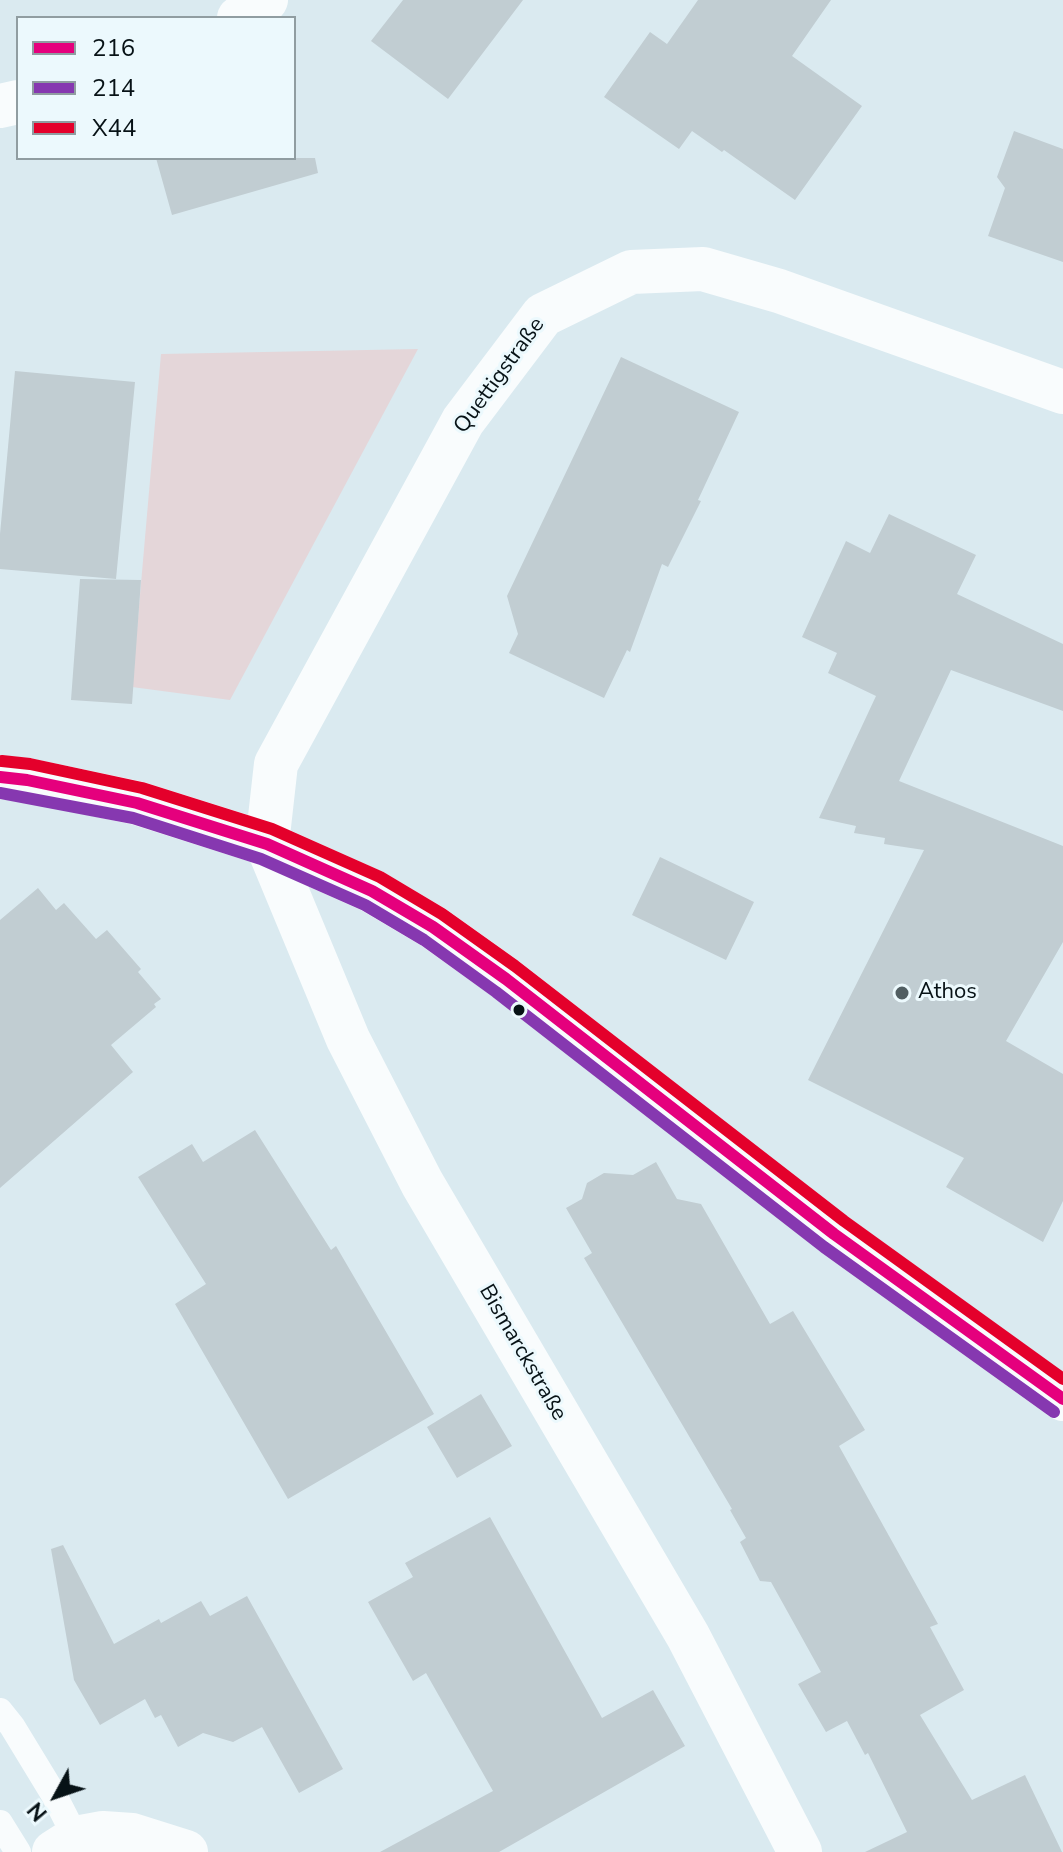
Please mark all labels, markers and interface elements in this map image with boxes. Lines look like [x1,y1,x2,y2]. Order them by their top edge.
legend [16,16,296,160]
text: 216 [92,32,135,64]
text: 214 [92,72,135,104]
text: X44 [92,112,136,144]
street label: Quettigstraße [449,313,551,439]
place label: Athos [918,980,977,1006]
marker: Athos [893,984,911,1002]
unlabelled marker [511,1002,527,1018]
street label: Bismarckstraße [472,1280,572,1426]
north arrow [16,1756,96,1836]
text: N [21,1795,54,1827]

